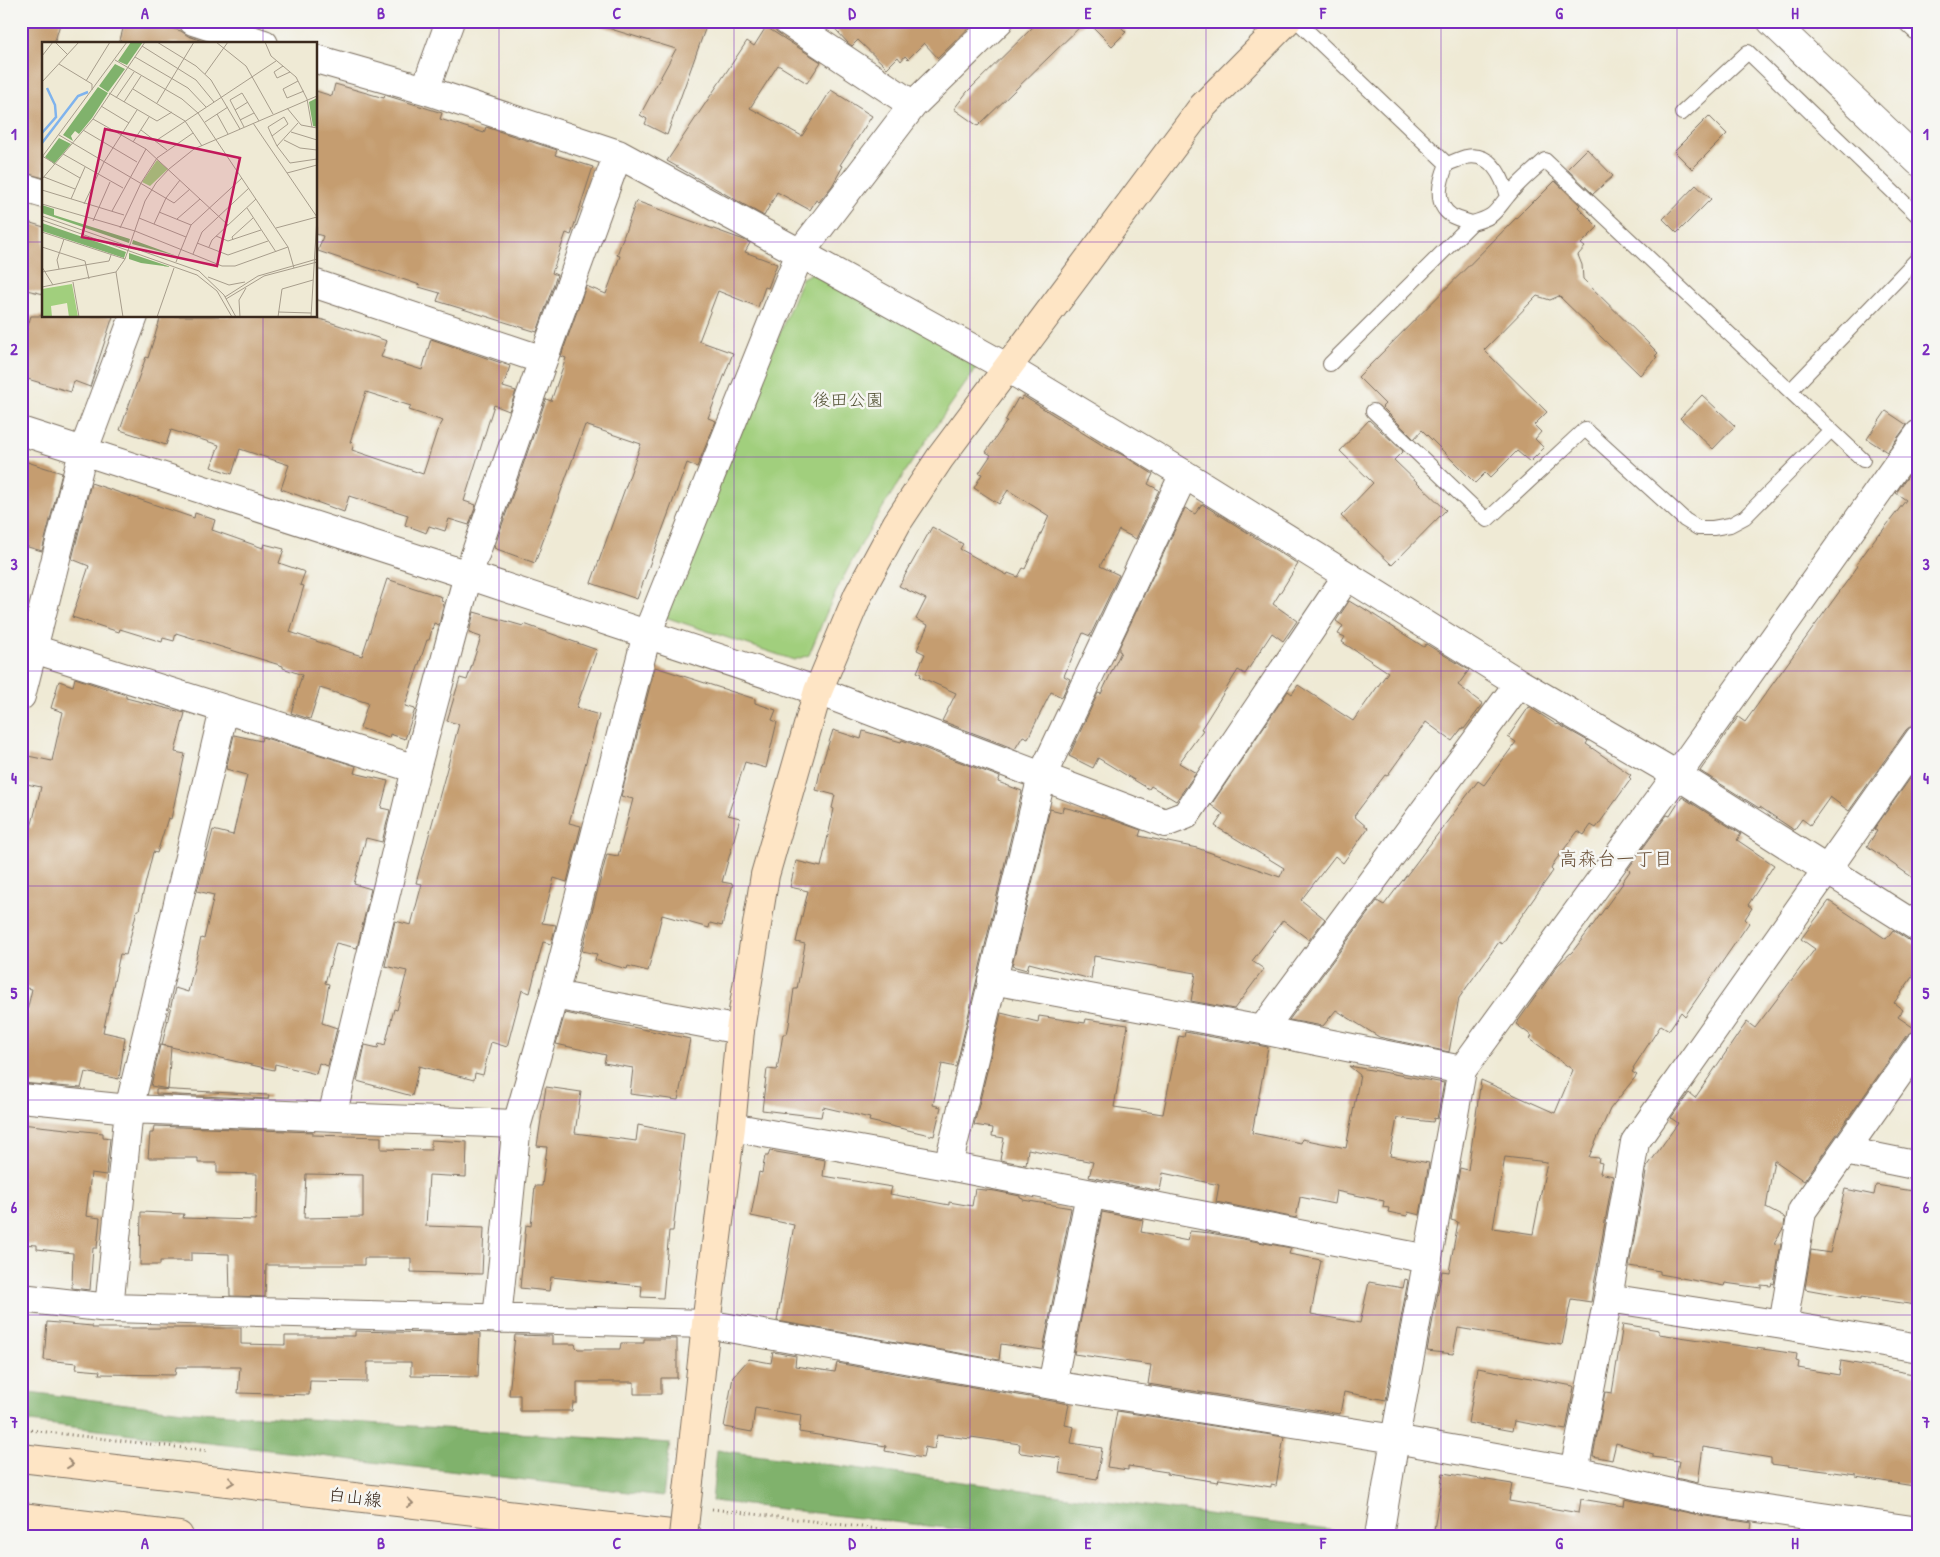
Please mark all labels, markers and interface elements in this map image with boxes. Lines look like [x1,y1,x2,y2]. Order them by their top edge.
text: A [141,2,149,24]
text: B [377,2,385,24]
text: C [613,2,622,24]
text: D [848,2,856,24]
text: E [1084,2,1092,24]
text: F [1319,2,1327,24]
text: G [1555,2,1563,24]
text: H [1791,2,1799,24]
inset map [42,42,318,318]
text: 1 [11,123,17,145]
text: 1 [1923,123,1929,145]
text: 2 [10,338,18,360]
text: 2 [1922,338,1930,360]
park label: 後田公園 [812,387,884,412]
text: 3 [10,553,18,575]
text: 3 [1922,553,1930,575]
text: 4 [11,767,17,789]
text: 4 [1923,767,1929,789]
district label: 高森台一丁目 [1559,845,1673,871]
text: 5 [11,982,18,1004]
text: 5 [1923,982,1930,1004]
text: 6 [11,1196,18,1218]
text: 6 [1923,1196,1930,1218]
text: 7 [9,1411,18,1433]
text: 7 [1921,1411,1930,1433]
one-way arrow [66,1458,74,1469]
one-way arrow [227,1476,235,1487]
street label: 白山線 [327,1481,383,1513]
one-way arrow [406,1497,414,1508]
text: A [141,1532,149,1554]
text: B [377,1532,385,1554]
text: C [613,1532,622,1554]
text: D [848,1532,856,1554]
text: E [1084,1532,1092,1554]
text: F [1319,1532,1327,1554]
text: G [1555,1532,1563,1554]
text: H [1791,1532,1799,1554]

